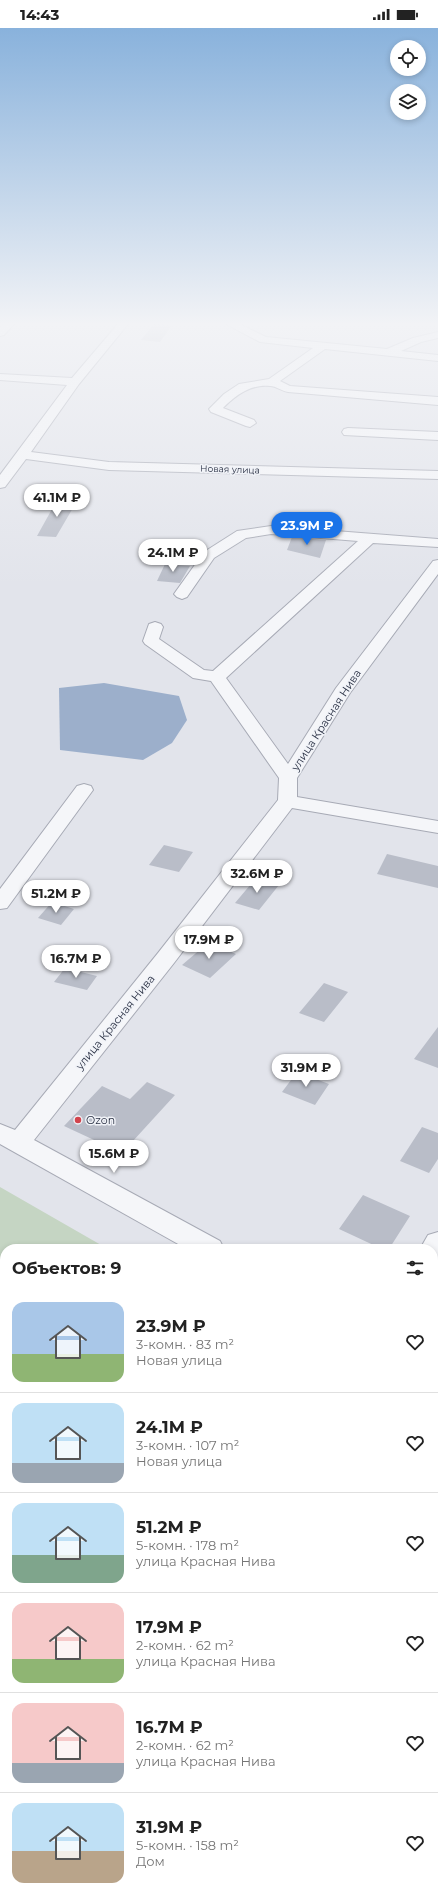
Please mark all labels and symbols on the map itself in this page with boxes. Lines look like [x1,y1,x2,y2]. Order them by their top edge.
street label: Новая улица [200,462,260,476]
pin: 41.1M ₽ [20,484,94,518]
pin: 23.9M ₽ [270,512,344,546]
pin: 24.1M ₽ [136,539,210,573]
street label: улица Красная Нива [287,667,364,774]
pin: 32.6M ₽ [220,860,294,894]
pin: 51.2M ₽ [19,880,93,914]
pin: 17.9M ₽ [172,926,246,960]
pin: 16.7M ₽ [39,945,113,979]
street label: улица Красная Нива [72,972,158,1073]
pin: 31.9M ₽ [269,1054,343,1088]
place label: Ozon [86,1113,115,1127]
marker: Ozon [73,1115,83,1125]
pin: 15.6M ₽ [77,1140,151,1174]

